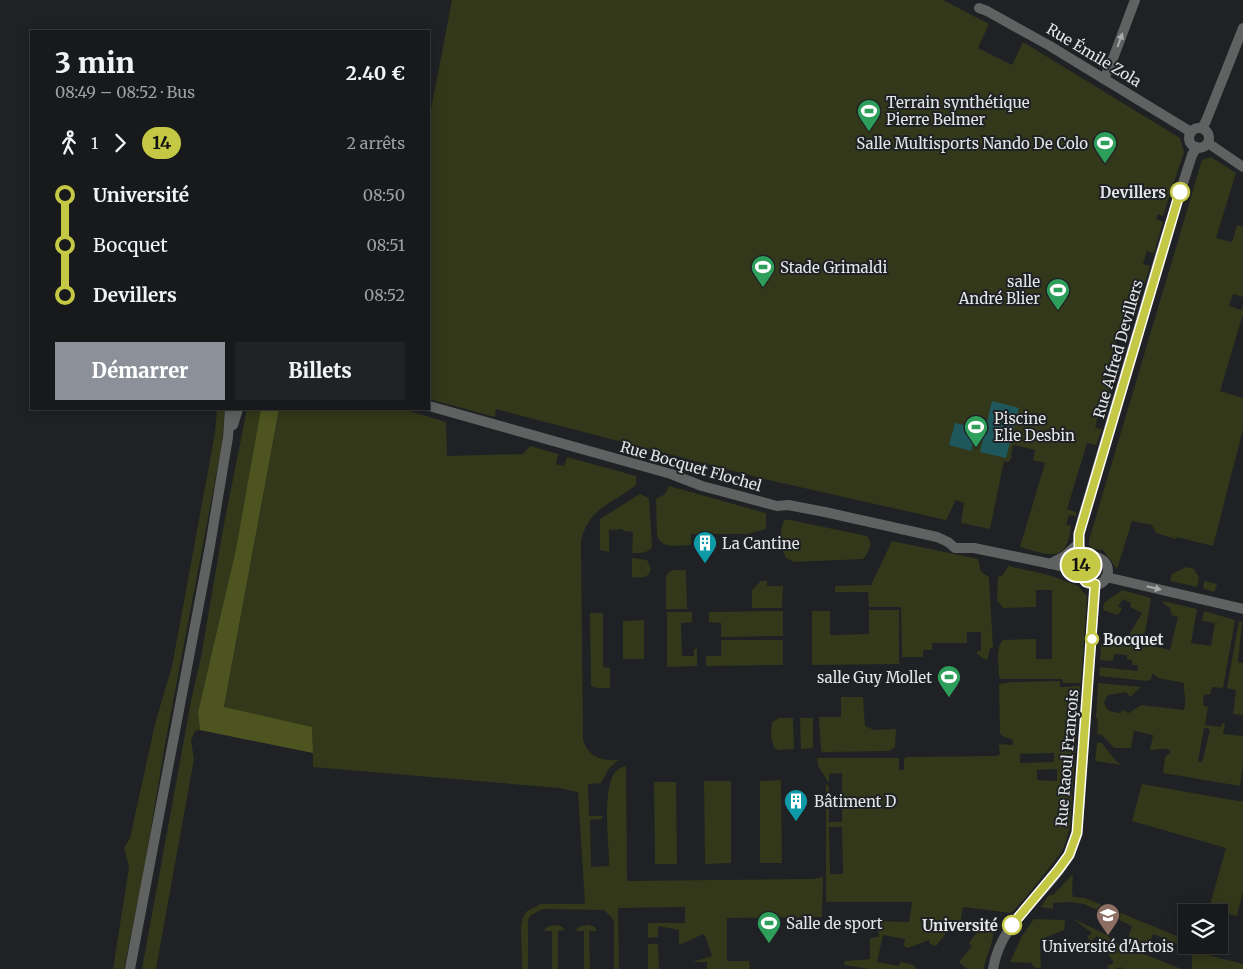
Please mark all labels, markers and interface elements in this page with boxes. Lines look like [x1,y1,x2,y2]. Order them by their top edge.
street label: Rue Émile Zola [1043,18,1145,91]
one-way arrow [1116,32,1124,47]
text: 3 min [55,45,135,81]
text: 2.40 € [346,61,405,85]
text: 08:49 – 08:52 · Bus [55,82,195,102]
place label: Terrain synthétique Pierre Belmer [886,93,1030,129]
sports icon: Terrain synthétique Pierre Belmer [856,98,882,132]
icon: walk [55,129,83,157]
icon: forward [106,129,134,157]
sports icon: Salle Multisports Nando De Colo [1092,130,1118,164]
text: 14 [152,131,171,154]
text: 1 [91,133,98,153]
text: 2 arrêts [347,133,405,153]
place label: Salle Multisports Nando De Colo [856,134,1088,153]
marker: Devillers [1170,182,1190,202]
text: Université [93,183,189,207]
place label: Devillers [1100,183,1166,202]
text: 08:50 [363,185,405,205]
text: Bocquet [93,233,168,257]
text: 08:51 [366,235,405,255]
sports icon: Stade Grimaldi [750,254,776,288]
place label: Stade Grimaldi [780,258,887,277]
place label: salle André Blier [958,272,1040,308]
sports icon: salle André Blier [1045,277,1071,311]
street label: Rue Alfred Devillers [1089,278,1147,420]
text: Devillers [93,283,177,307]
text: 08:52 [364,285,405,305]
button: Démarrer [55,342,225,400]
button: Billets [235,342,405,400]
place label: Piscine Elie Desbin [994,409,1075,445]
sports icon: Piscine Elie Desbin [963,414,989,448]
street label: Rue Bocquet Flochel [618,437,764,495]
building icon: La Cantine [692,530,718,564]
place label: La Cantine [722,534,800,553]
line badge: 14 [1058,549,1104,581]
text: 14 [1072,553,1090,576]
one-way arrow [1146,584,1161,592]
place label: Bocquet [1103,630,1164,649]
marker: Bocquet [1085,632,1099,646]
sports icon: salle Guy Mollet [936,664,962,698]
place label: salle Guy Mollet [817,668,932,687]
street label: Rue Raoul François [1052,689,1082,827]
building icon: Bâtiment D [783,788,809,822]
place label: Bâtiment D [814,792,896,811]
school or university icon: Université d'Artois [1095,902,1121,936]
map controls [1178,904,1228,954]
button: layers [1178,904,1228,954]
sports icon: Salle de sport [756,910,782,944]
place label: Salle de sport [786,914,883,933]
marker: Université [1002,915,1022,935]
place label: Université [922,916,998,935]
place label: Université d'Artois [1042,937,1174,956]

